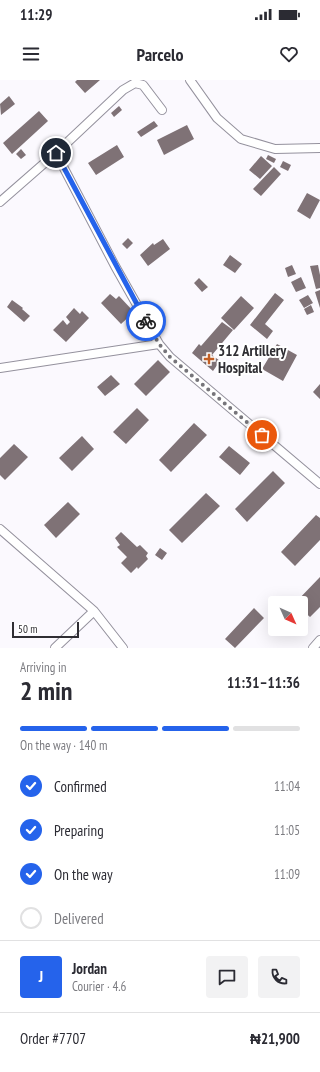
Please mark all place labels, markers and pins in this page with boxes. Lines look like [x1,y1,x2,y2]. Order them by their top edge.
pin [39,136,73,170]
place label: 312 Artillery Hospital [218,341,287,377]
marker: 312 Artillery Hospital [203,353,215,365]
pin [245,418,279,452]

